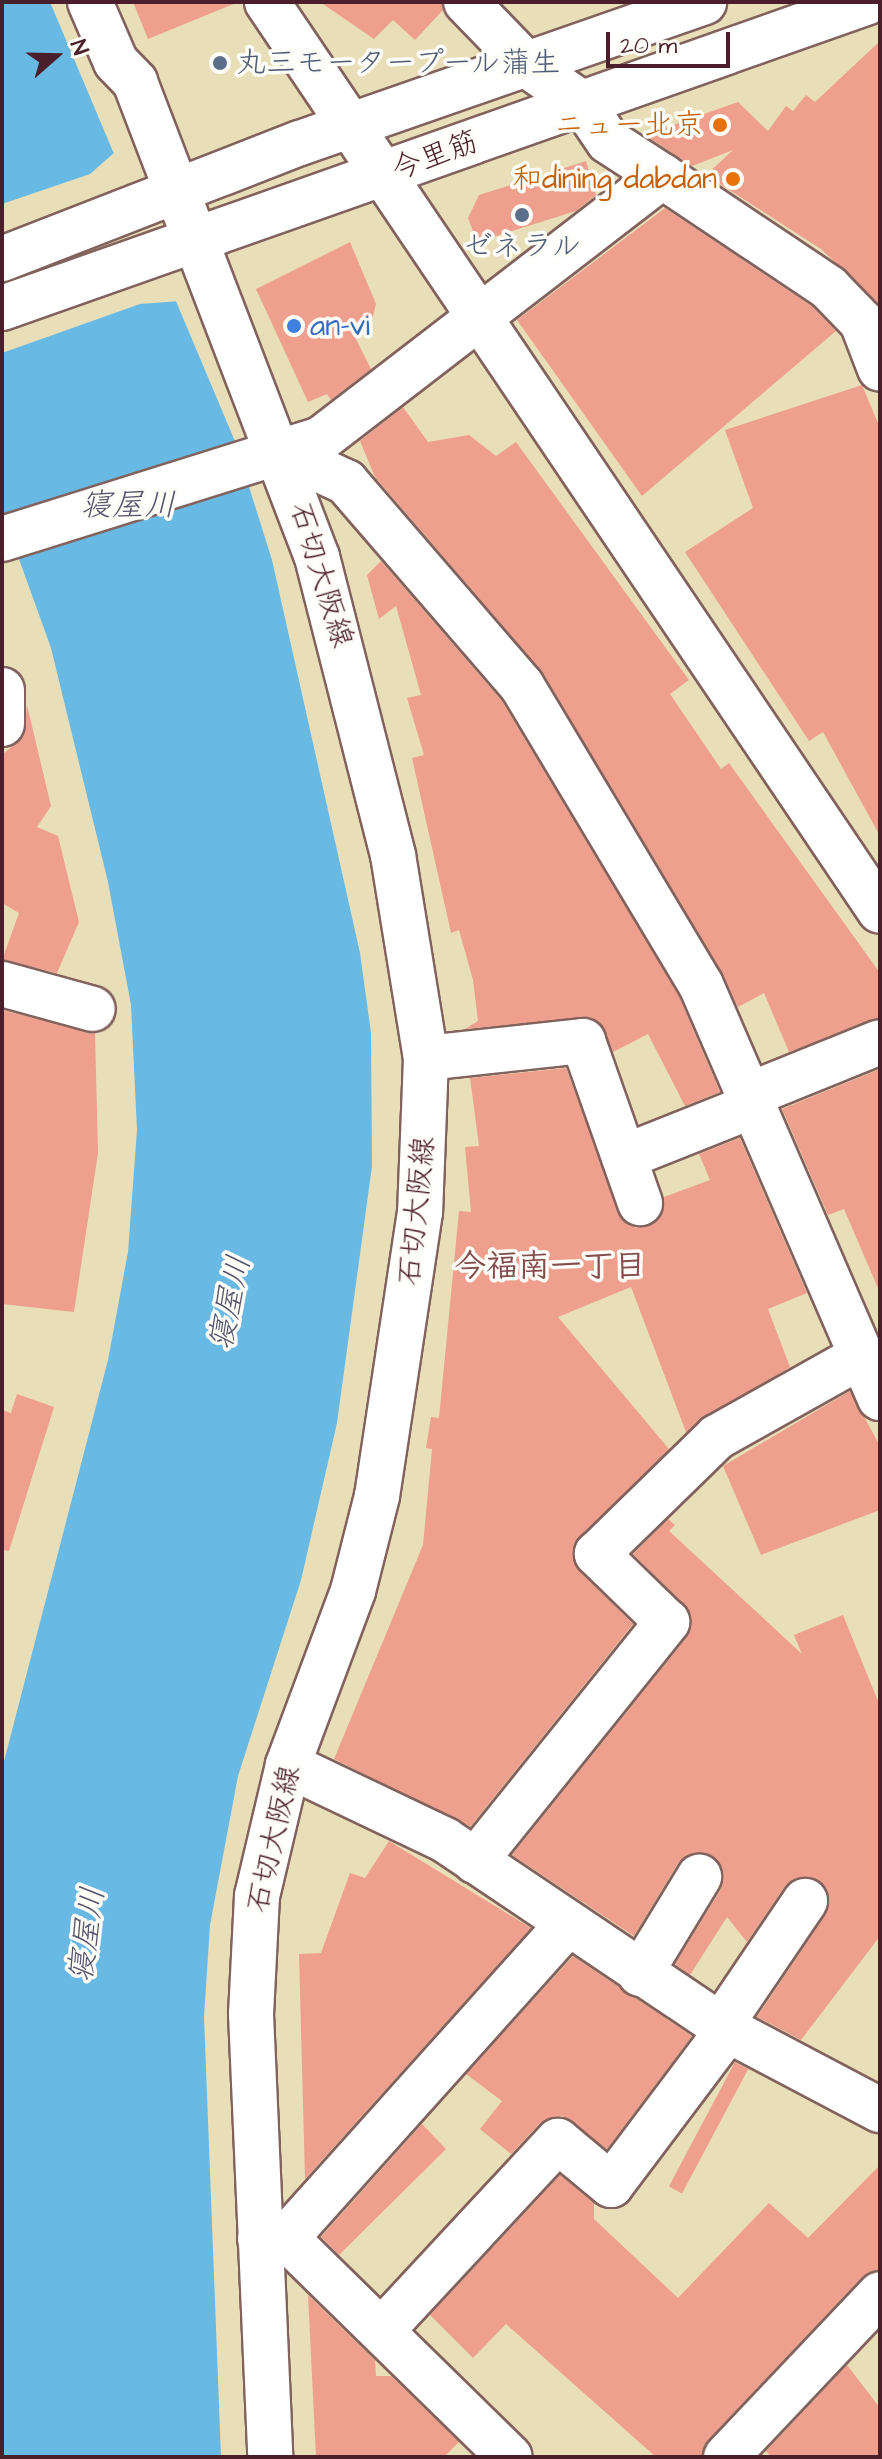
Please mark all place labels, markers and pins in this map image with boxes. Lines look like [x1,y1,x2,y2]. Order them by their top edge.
place label: 丸三モータープール蒲生 [236,45,564,81]
marker: 丸三モータープール蒲生 [211,54,229,72]
place label: ニュー北京 [554,107,704,143]
marker: ニュー北京 [711,116,729,134]
place label: 和dining dabdan [512,161,717,197]
marker: 和dining dabdan [724,170,742,188]
marker: ゼネラル [513,206,531,224]
place label: ゼネラル [462,228,582,264]
place label: an-vi [310,308,370,344]
marker: an-vi [285,317,303,335]

